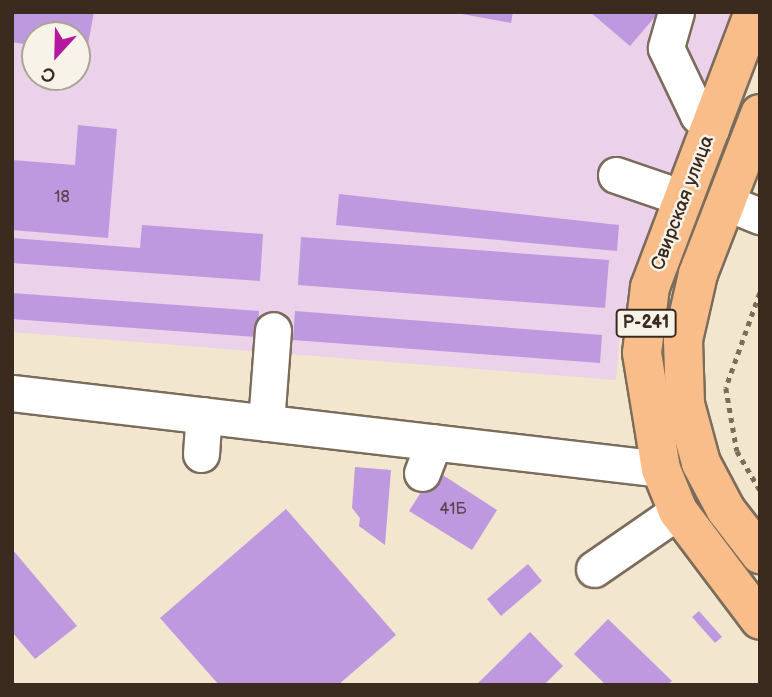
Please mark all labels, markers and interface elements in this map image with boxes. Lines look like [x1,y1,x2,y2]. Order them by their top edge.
north arrow [21,21,91,91]
text: С [38,61,59,87]
street label: Свирская улица [647,132,719,274]
house number: 18 [54,188,70,208]
road number: Р-241 [614,309,678,338]
house number: 41Б [439,500,467,520]

